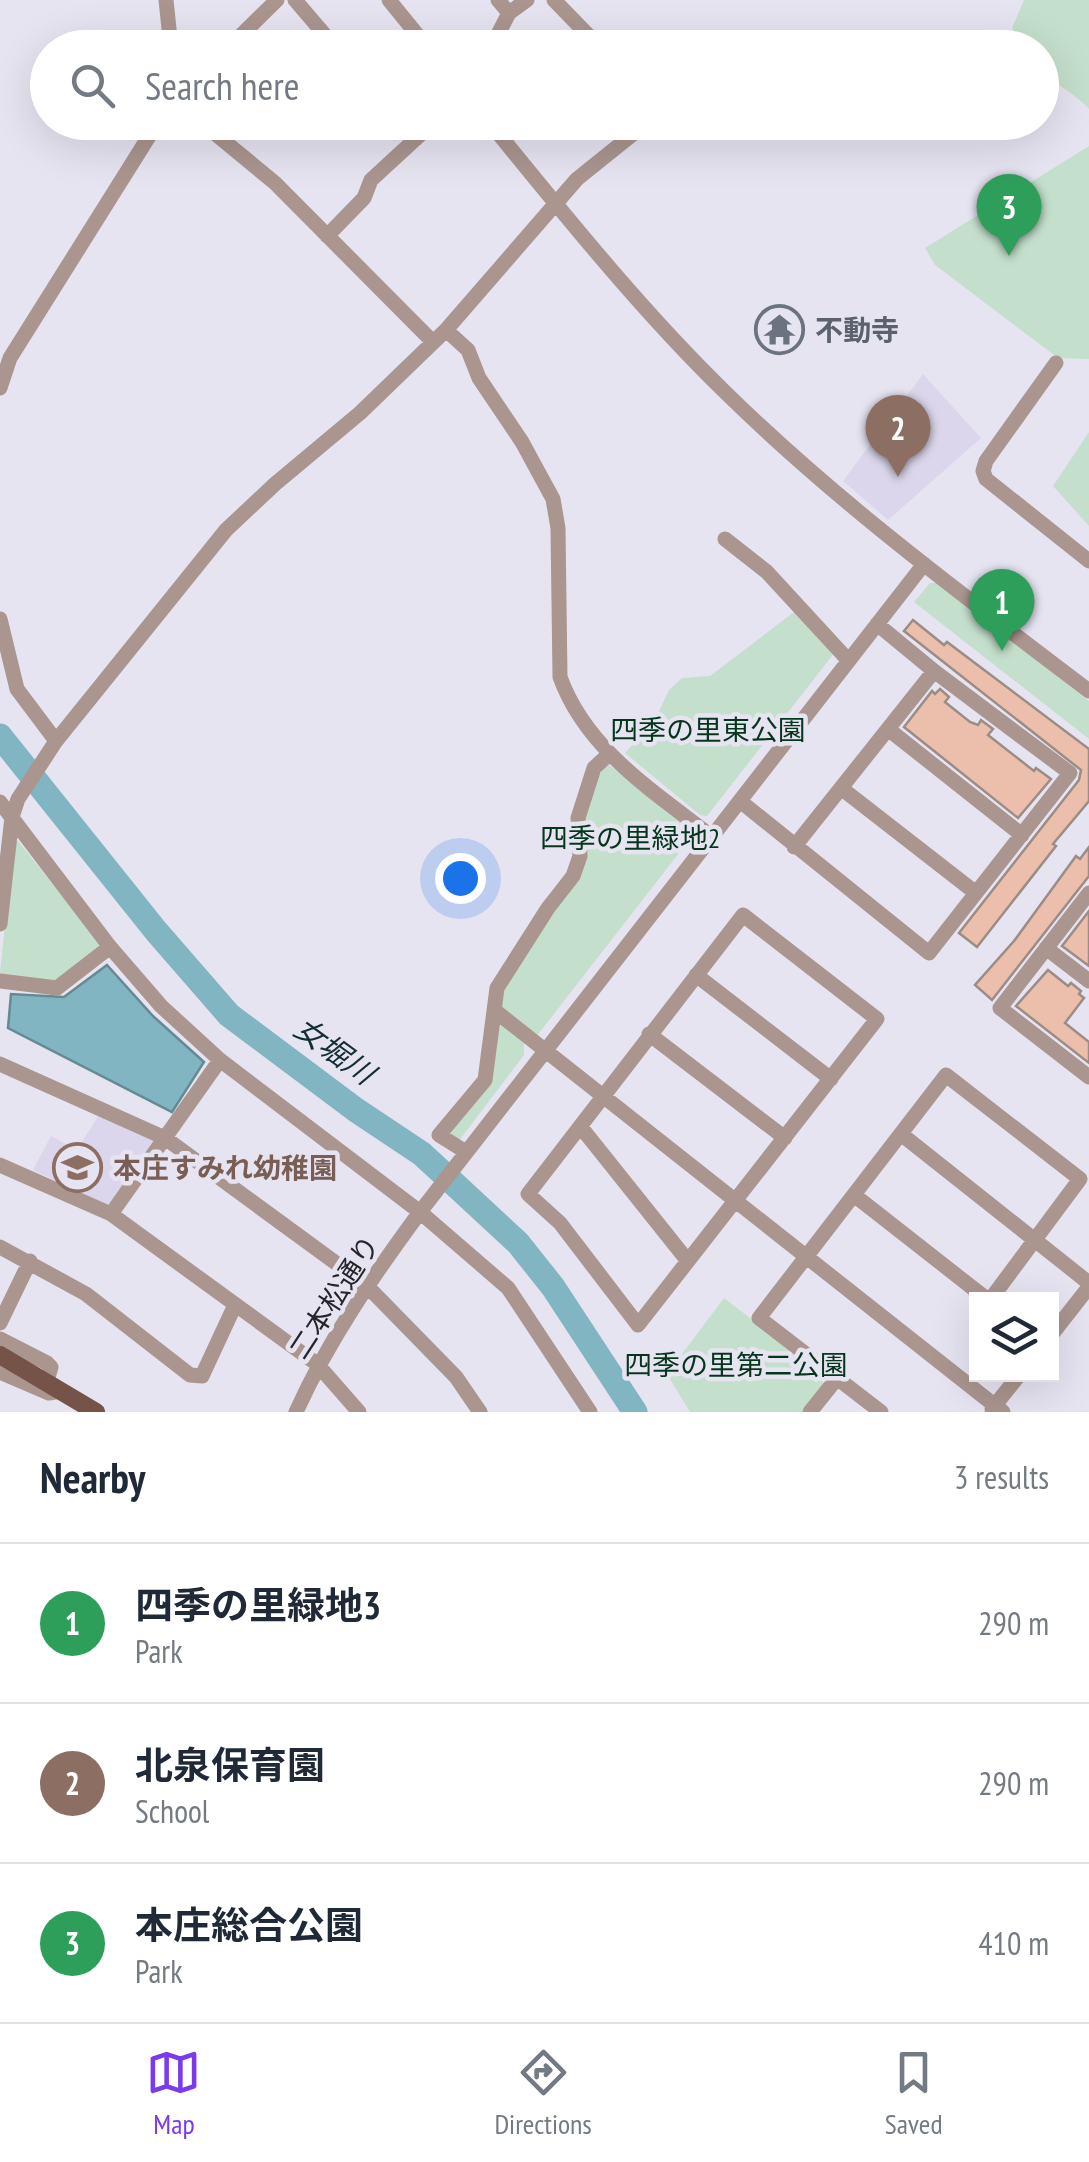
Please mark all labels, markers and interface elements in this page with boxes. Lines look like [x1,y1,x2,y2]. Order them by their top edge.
search box [30,30,1059,140]
icon: search [65,58,120,113]
text: Search here [145,61,299,110]
pin: 3 [976,174,1042,256]
temple icon: 不動寺 [754,304,806,356]
place label: 不動寺 [815,311,899,348]
pin: 2 [866,394,930,477]
pin: 1 [970,568,1034,651]
park label: 四季の里東公園 [610,711,806,748]
park label: 四季の里緑地2 [540,819,720,856]
your location [435,853,486,904]
water label: 女堀川 [287,1008,385,1094]
school or university icon: 本庄すみれ幼稚園 [52,1142,104,1194]
place label: 本庄すみれ幼稚園 [113,1149,337,1186]
street label: 二本松通り [280,1228,387,1366]
map controls [969,1292,1059,1382]
button: layers [969,1292,1059,1382]
park label: 四季の里第二公園 [624,1346,848,1383]
text: Nearby [40,1450,145,1505]
text: 3 results [954,1456,1049,1498]
text: 四季の里緑地3 [135,1580,381,1629]
text: 1 [65,1602,80,1644]
text: 290 m [978,1602,1049,1644]
text: Park [135,1630,183,1672]
text: 北泉保育園 [135,1740,325,1789]
text: 2 [65,1762,80,1804]
text: 290 m [978,1762,1049,1804]
text: School [135,1790,209,1832]
text: 本庄総合公園 [135,1900,363,1949]
text: 3 [65,1922,80,1964]
text: 410 m [978,1922,1049,1964]
text: Park [135,1950,183,1992]
tab: Map [146,2045,201,2142]
tab: Directions [494,2045,592,2142]
tab: Saved [885,2045,943,2142]

